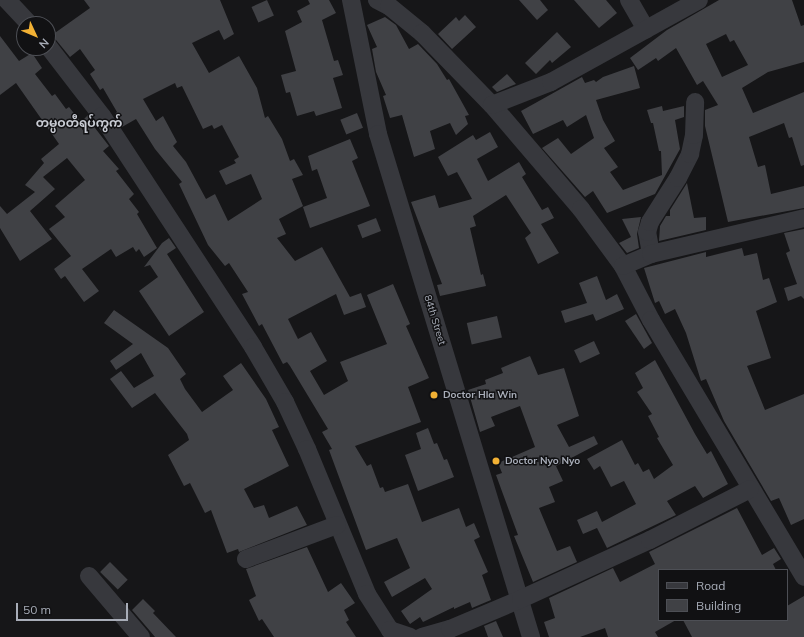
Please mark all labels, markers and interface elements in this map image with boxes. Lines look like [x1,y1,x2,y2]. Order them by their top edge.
north arrow [16,16,56,56]
text: N [36,36,52,51]
district label: တမ္ပဝတီရပ်ကွက် [36,116,122,130]
street label: 84th Street [422,294,448,346]
marker: Doctor Hla Win [428,389,440,401]
place label: Doctor Hla Win [443,389,517,401]
marker: Doctor Nyo Nyo [490,455,502,467]
place label: Doctor Nyo Nyo [505,455,580,467]
legend [658,569,788,621]
text: Road [696,578,725,593]
scale bar [18,595,130,621]
text: Building [696,598,741,613]
text: 50 m [23,602,51,617]

